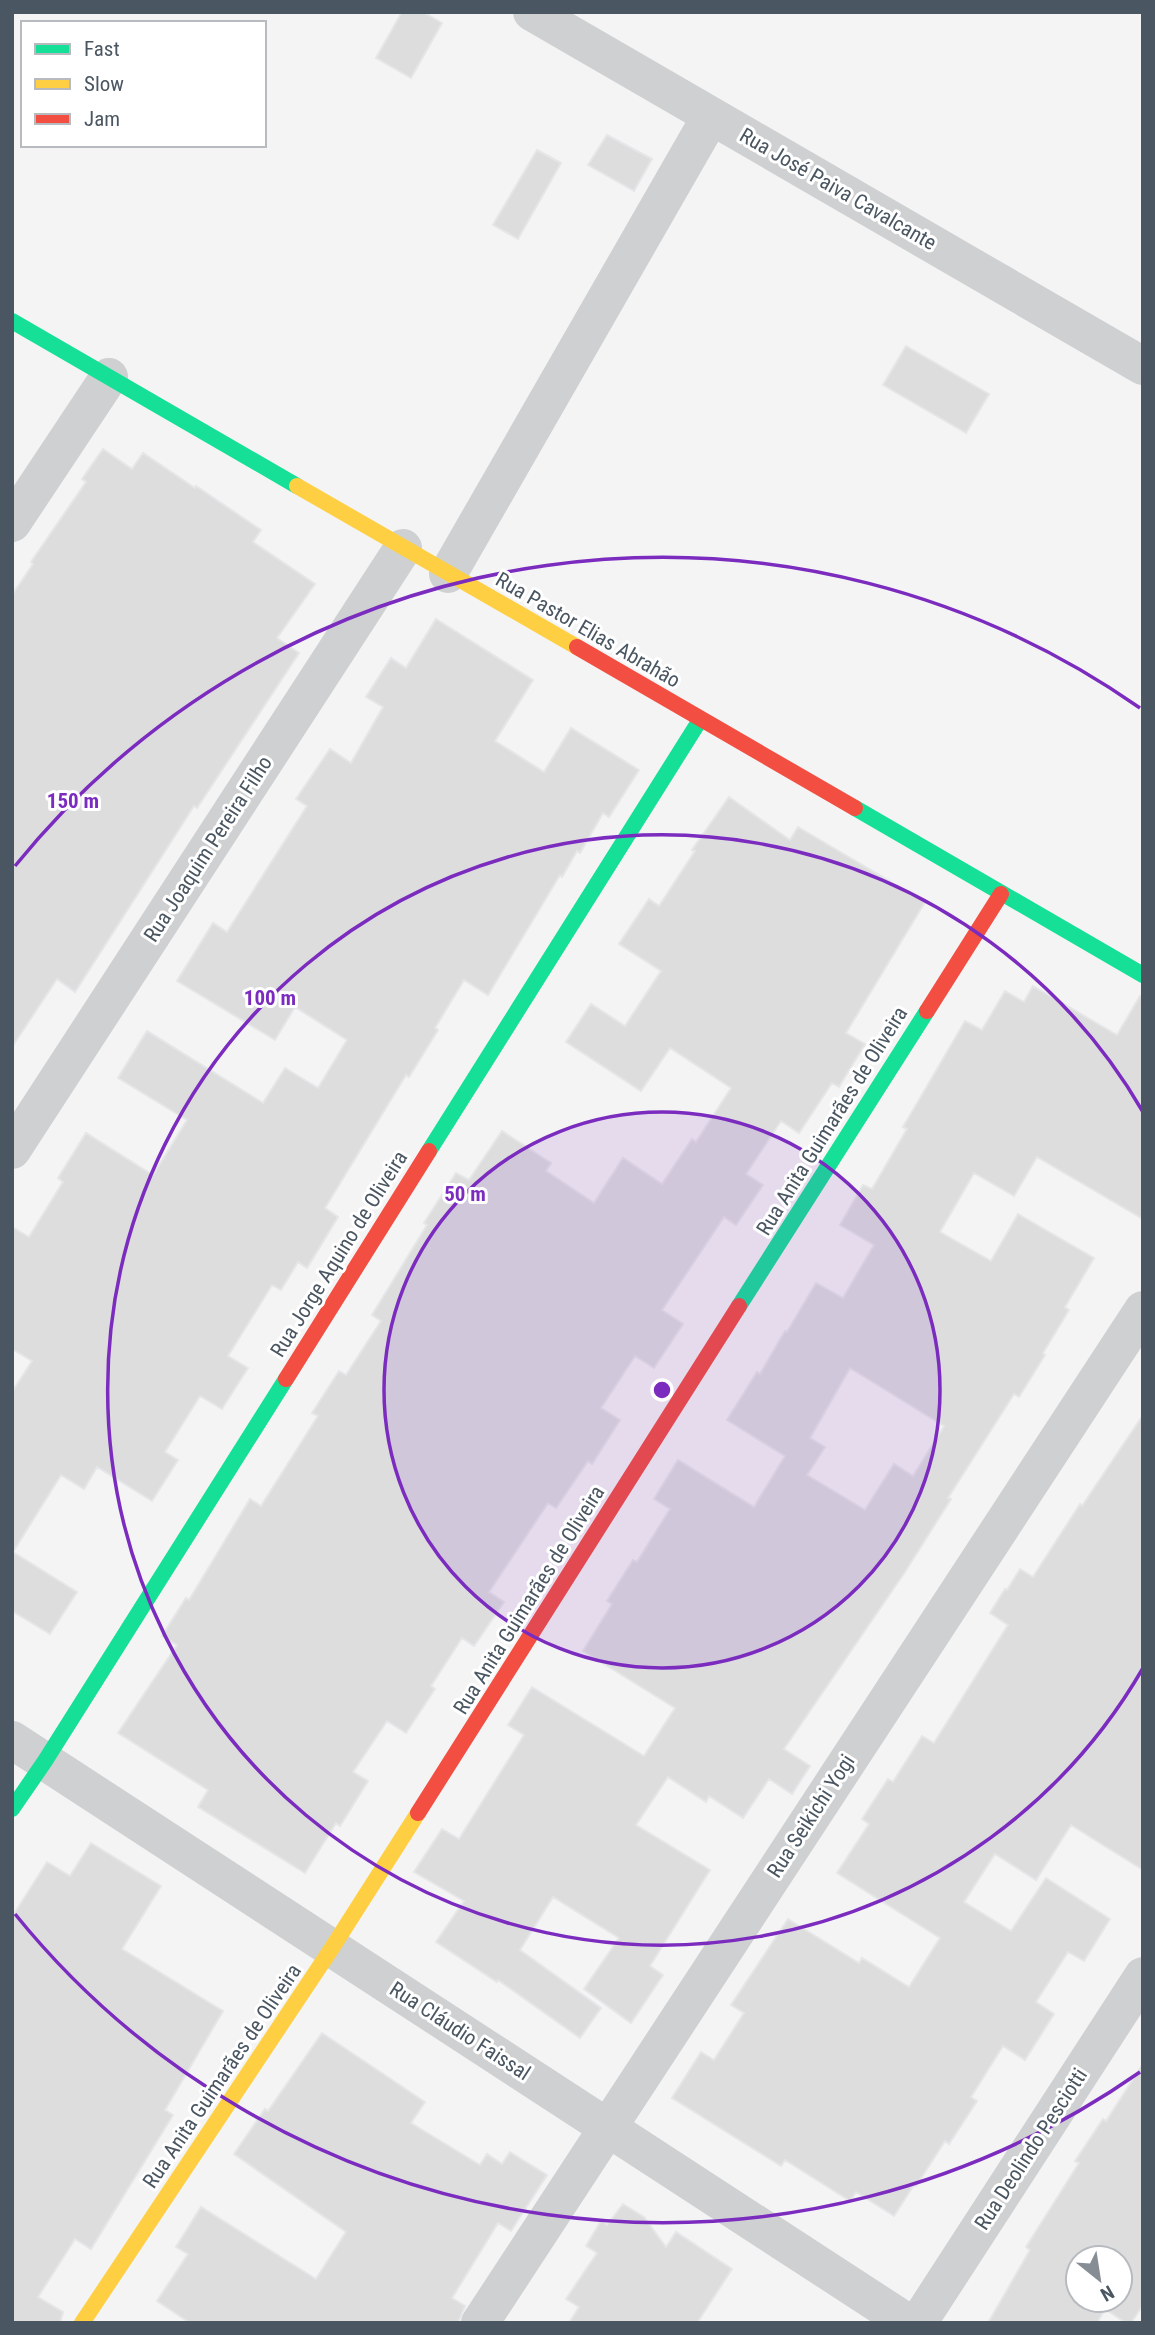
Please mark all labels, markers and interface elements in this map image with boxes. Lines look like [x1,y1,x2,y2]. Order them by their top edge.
legend [21,21,266,147]
text: Fast [84,37,120,61]
text: Slow [84,72,124,96]
text: Jam [84,107,120,131]
street label: Rua José Paiva Cavalcante [736,123,941,255]
street label: Rua Pastor Elias Abrahão [492,567,684,693]
street label: Rua Joaquim Pereira Filho [139,752,277,946]
text: 150 m [47,789,99,813]
text: 100 m [244,986,296,1010]
street label: Rua Anita Guimarães de Oliveira [752,1002,912,1240]
street label: Rua Jorge Aquino de Oliveira [266,1147,412,1361]
text: 50 m [444,1182,486,1206]
centre of rings [650,1378,674,1402]
street label: Rua Anita Guimarães de Oliveira [449,1481,609,1719]
street label: Rua Seikichi Yogi [762,1750,860,1882]
street label: Rua Anita Guimarães de Oliveira [138,1960,306,2192]
street label: Rua Cláudio Faissal [385,1977,535,2085]
street label: Rua Deolindo Pesciotti [970,2064,1092,2234]
north arrow [1064,2244,1134,2314]
text: N [1096,2280,1118,2306]

